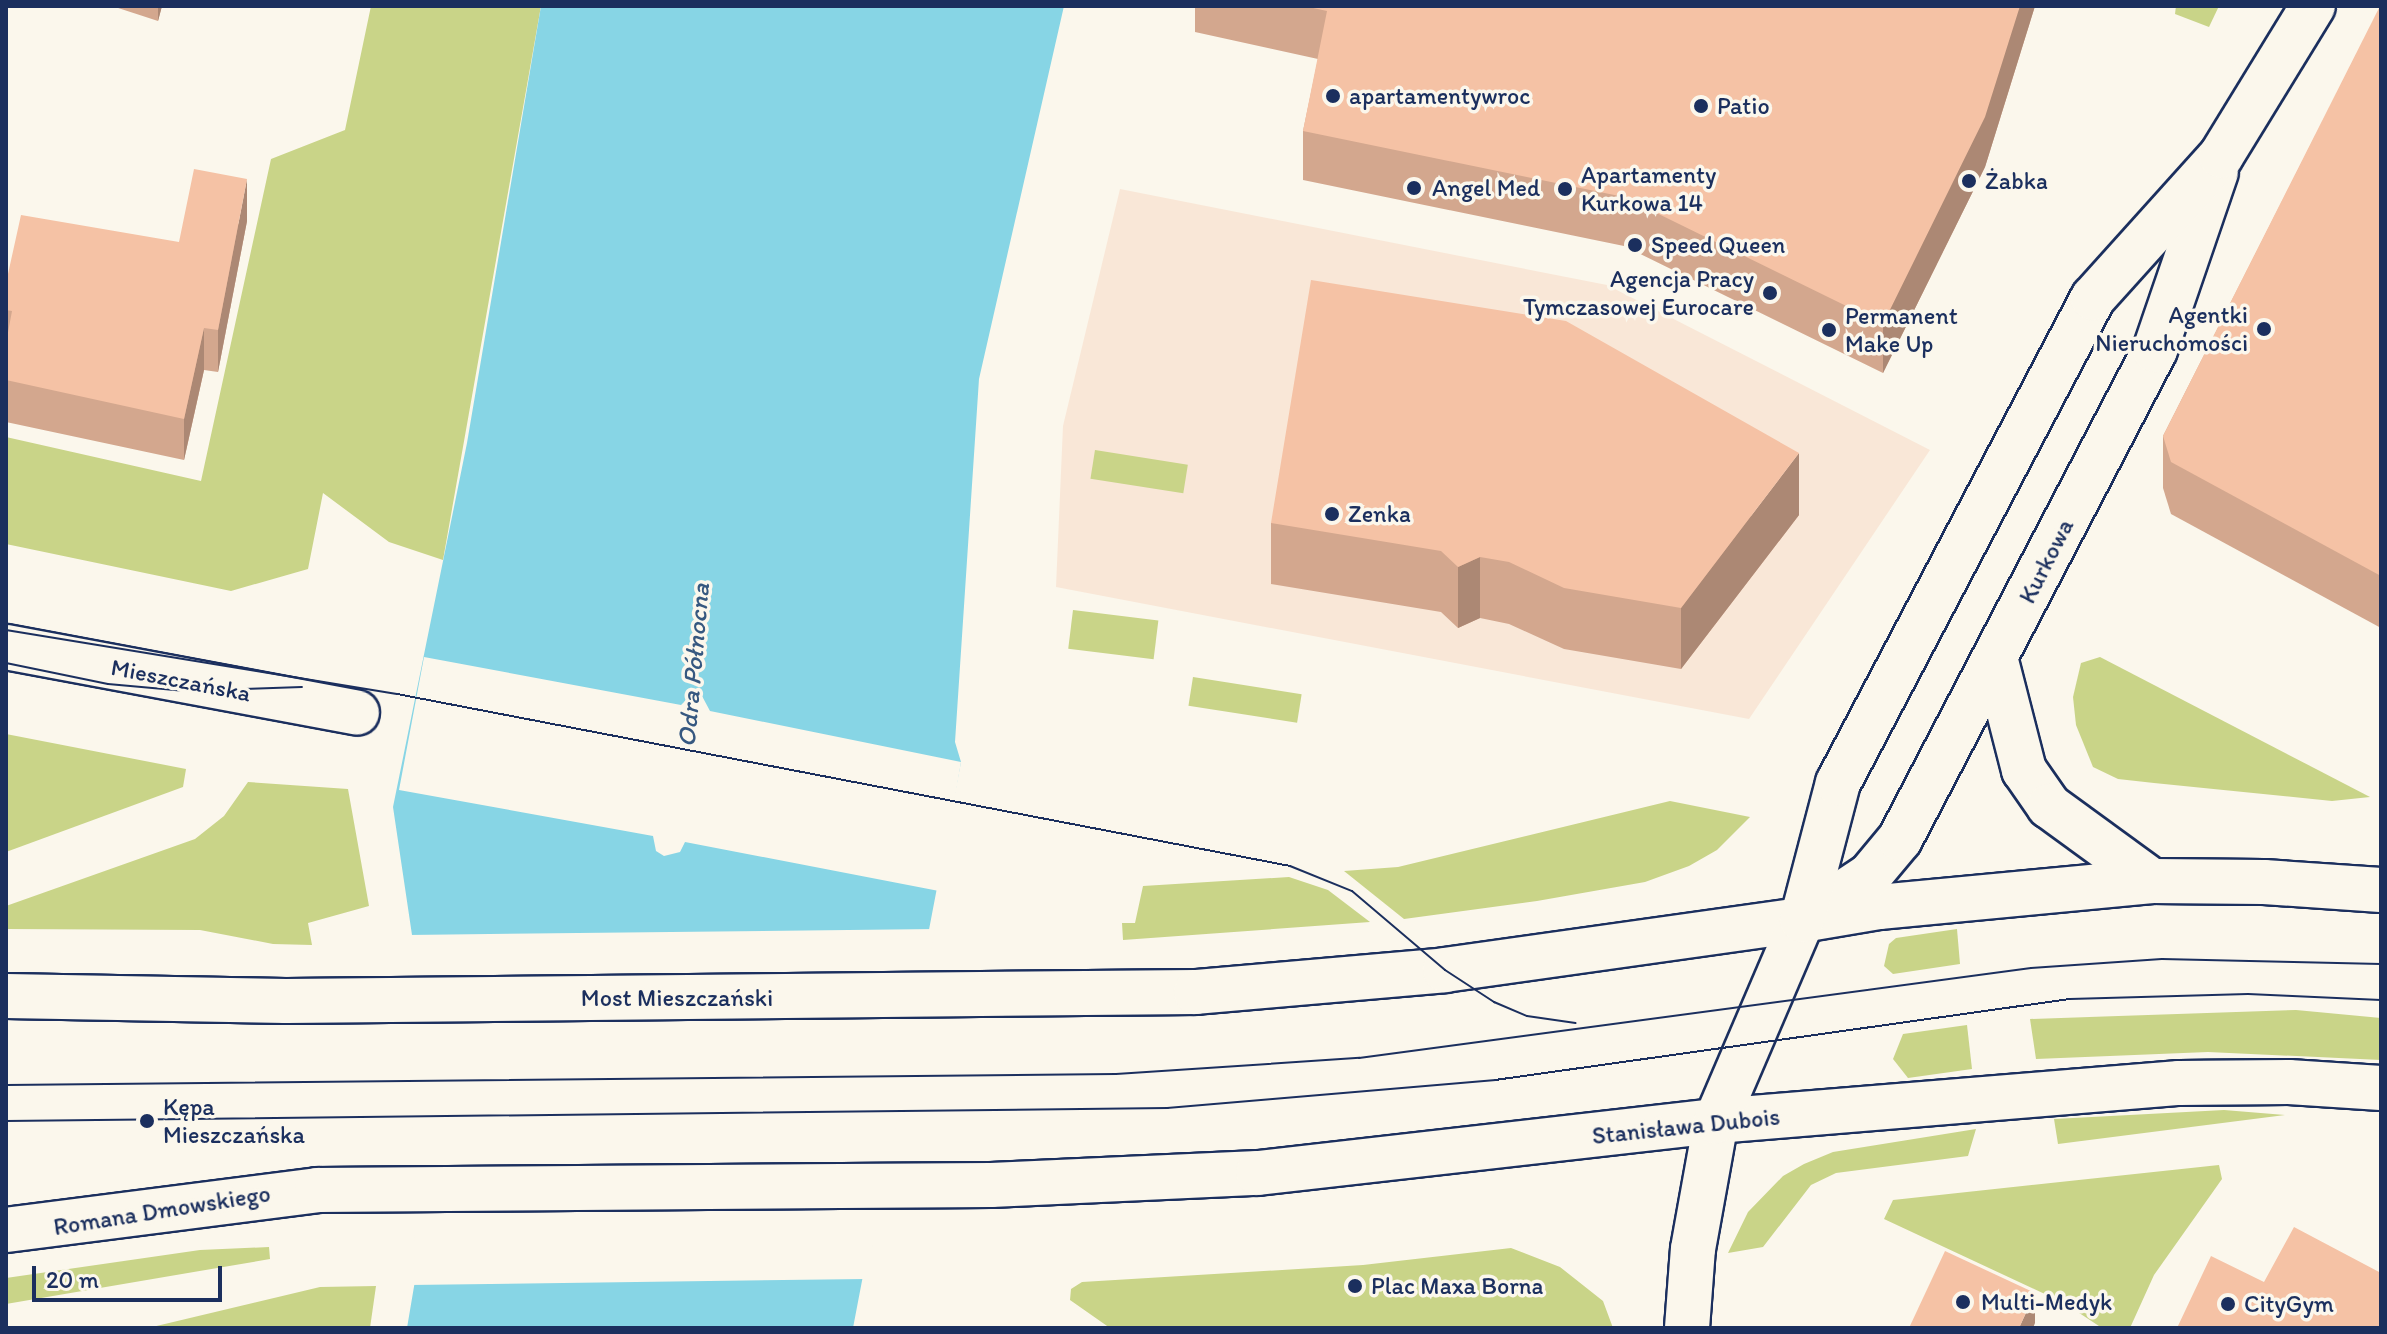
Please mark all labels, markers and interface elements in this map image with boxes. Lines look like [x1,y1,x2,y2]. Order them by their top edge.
place label: apartamentywroc [1349,82,1531,110]
marker: apartamentywroc [1324,87,1342,105]
place label: Patio [1717,92,1770,120]
marker: Patio [1692,97,1710,115]
place label: Apartamenty Kurkowa 14 [1581,161,1716,217]
place label: Żabka [1985,167,2048,195]
marker: Żabka [1960,172,1978,190]
place label: Angel Med [1432,174,1540,202]
marker: Angel Med [1403,177,1425,199]
marker: Apartamenty Kurkowa 14 [1556,180,1574,198]
place label: Speed Queen [1651,231,1785,259]
marker: Speed Queen [1626,236,1644,254]
place label: Agencja Pracy Tymczasowej Eurocare [1523,265,1754,321]
marker: Agencja Pracy Tymczasowej Eurocare [1761,284,1779,302]
place label: Agentki Nieruchomości [2095,301,2248,357]
place label: Permanent Make Up [1845,302,1958,358]
marker: Agentki Nieruchomości [2255,320,2273,338]
marker: Permanent Make Up [1820,321,1838,339]
place label: Zenka [1348,500,1411,528]
marker: Zenka [1323,505,1341,523]
street label: Kurkowa [2013,514,2079,608]
water label: Odra Północna [671,582,717,748]
street label: Mieszczańska [109,652,253,708]
street label: Most Mieszczański [581,984,773,1012]
place label: Kępa Mieszczańska [163,1093,305,1149]
street label: Stanisława Dubois [1591,1102,1781,1150]
marker: Kępa Mieszczańska [138,1112,156,1130]
street label: Romana Dmowskiego [51,1179,273,1241]
scale bar [36,1250,226,1300]
text: 20 m [46,1265,99,1294]
place label: Plac Maxa Borna [1371,1272,1543,1300]
marker: Plac Maxa Borna [1346,1277,1364,1295]
place label: Multi-Medyk [1981,1288,2112,1316]
place label: CityGym [2244,1290,2334,1318]
marker: Multi-Medyk [1952,1291,1974,1313]
marker: CityGym [2219,1295,2237,1313]

